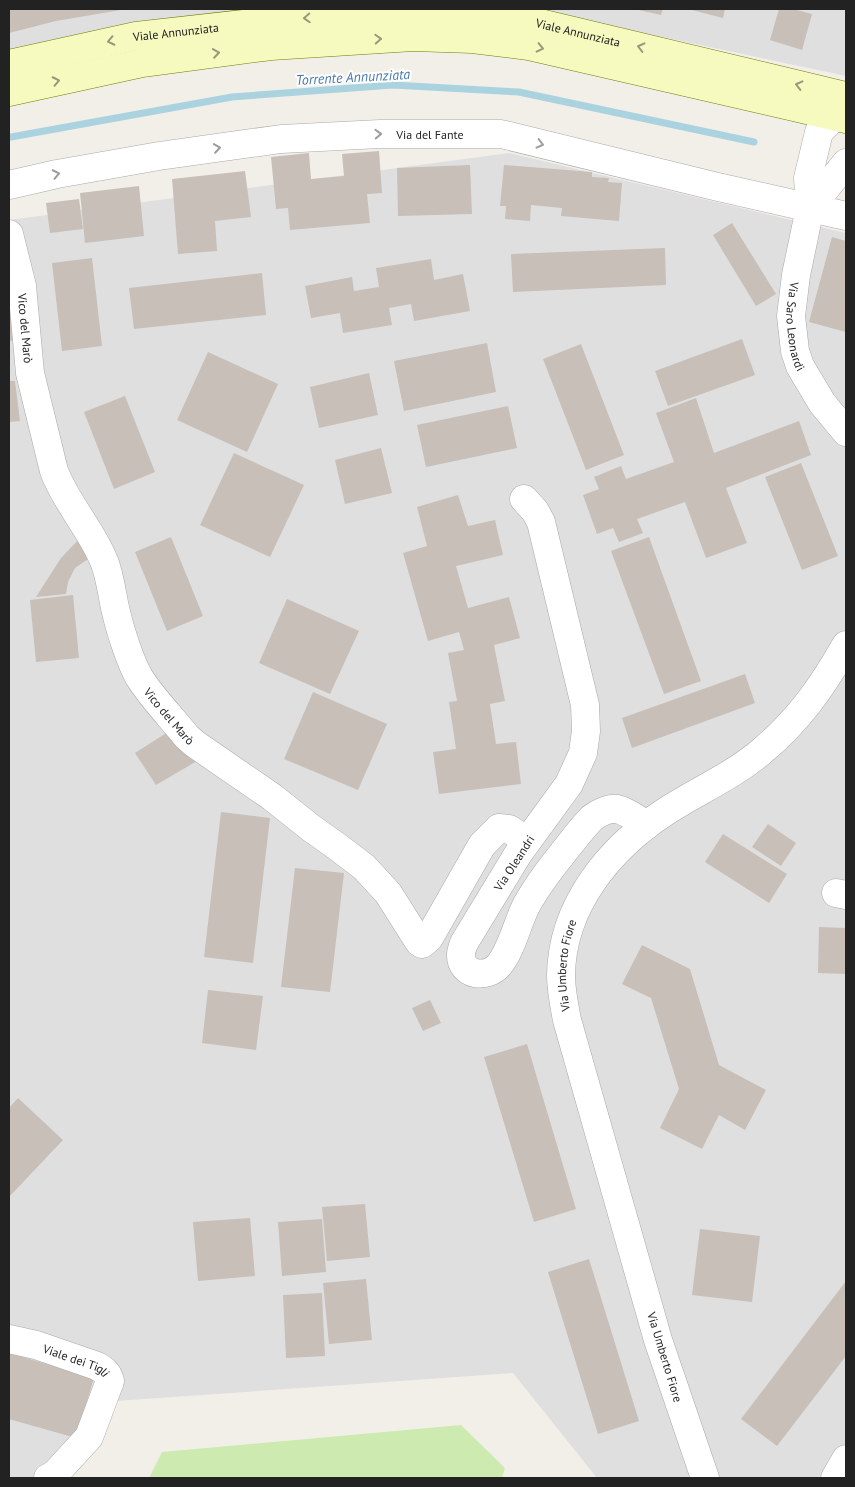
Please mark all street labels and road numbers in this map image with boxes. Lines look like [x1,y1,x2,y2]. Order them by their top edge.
street label: Viale Annunziata [534,14,622,49]
street label: Viale Annunziata [131,19,219,44]
street label: Via del Fante [395,127,464,142]
street label: Via Saro Leonardi [783,280,809,374]
street label: Vico del Marò [15,292,37,364]
street label: Vico del Marò [140,684,198,748]
street label: Via Oleandri [490,832,538,894]
street label: Via Umberto Fiore [553,917,579,1014]
street label: Via Umberto Fiore [644,1309,686,1404]
street label: Viale dei Tigli [40,1340,114,1379]

